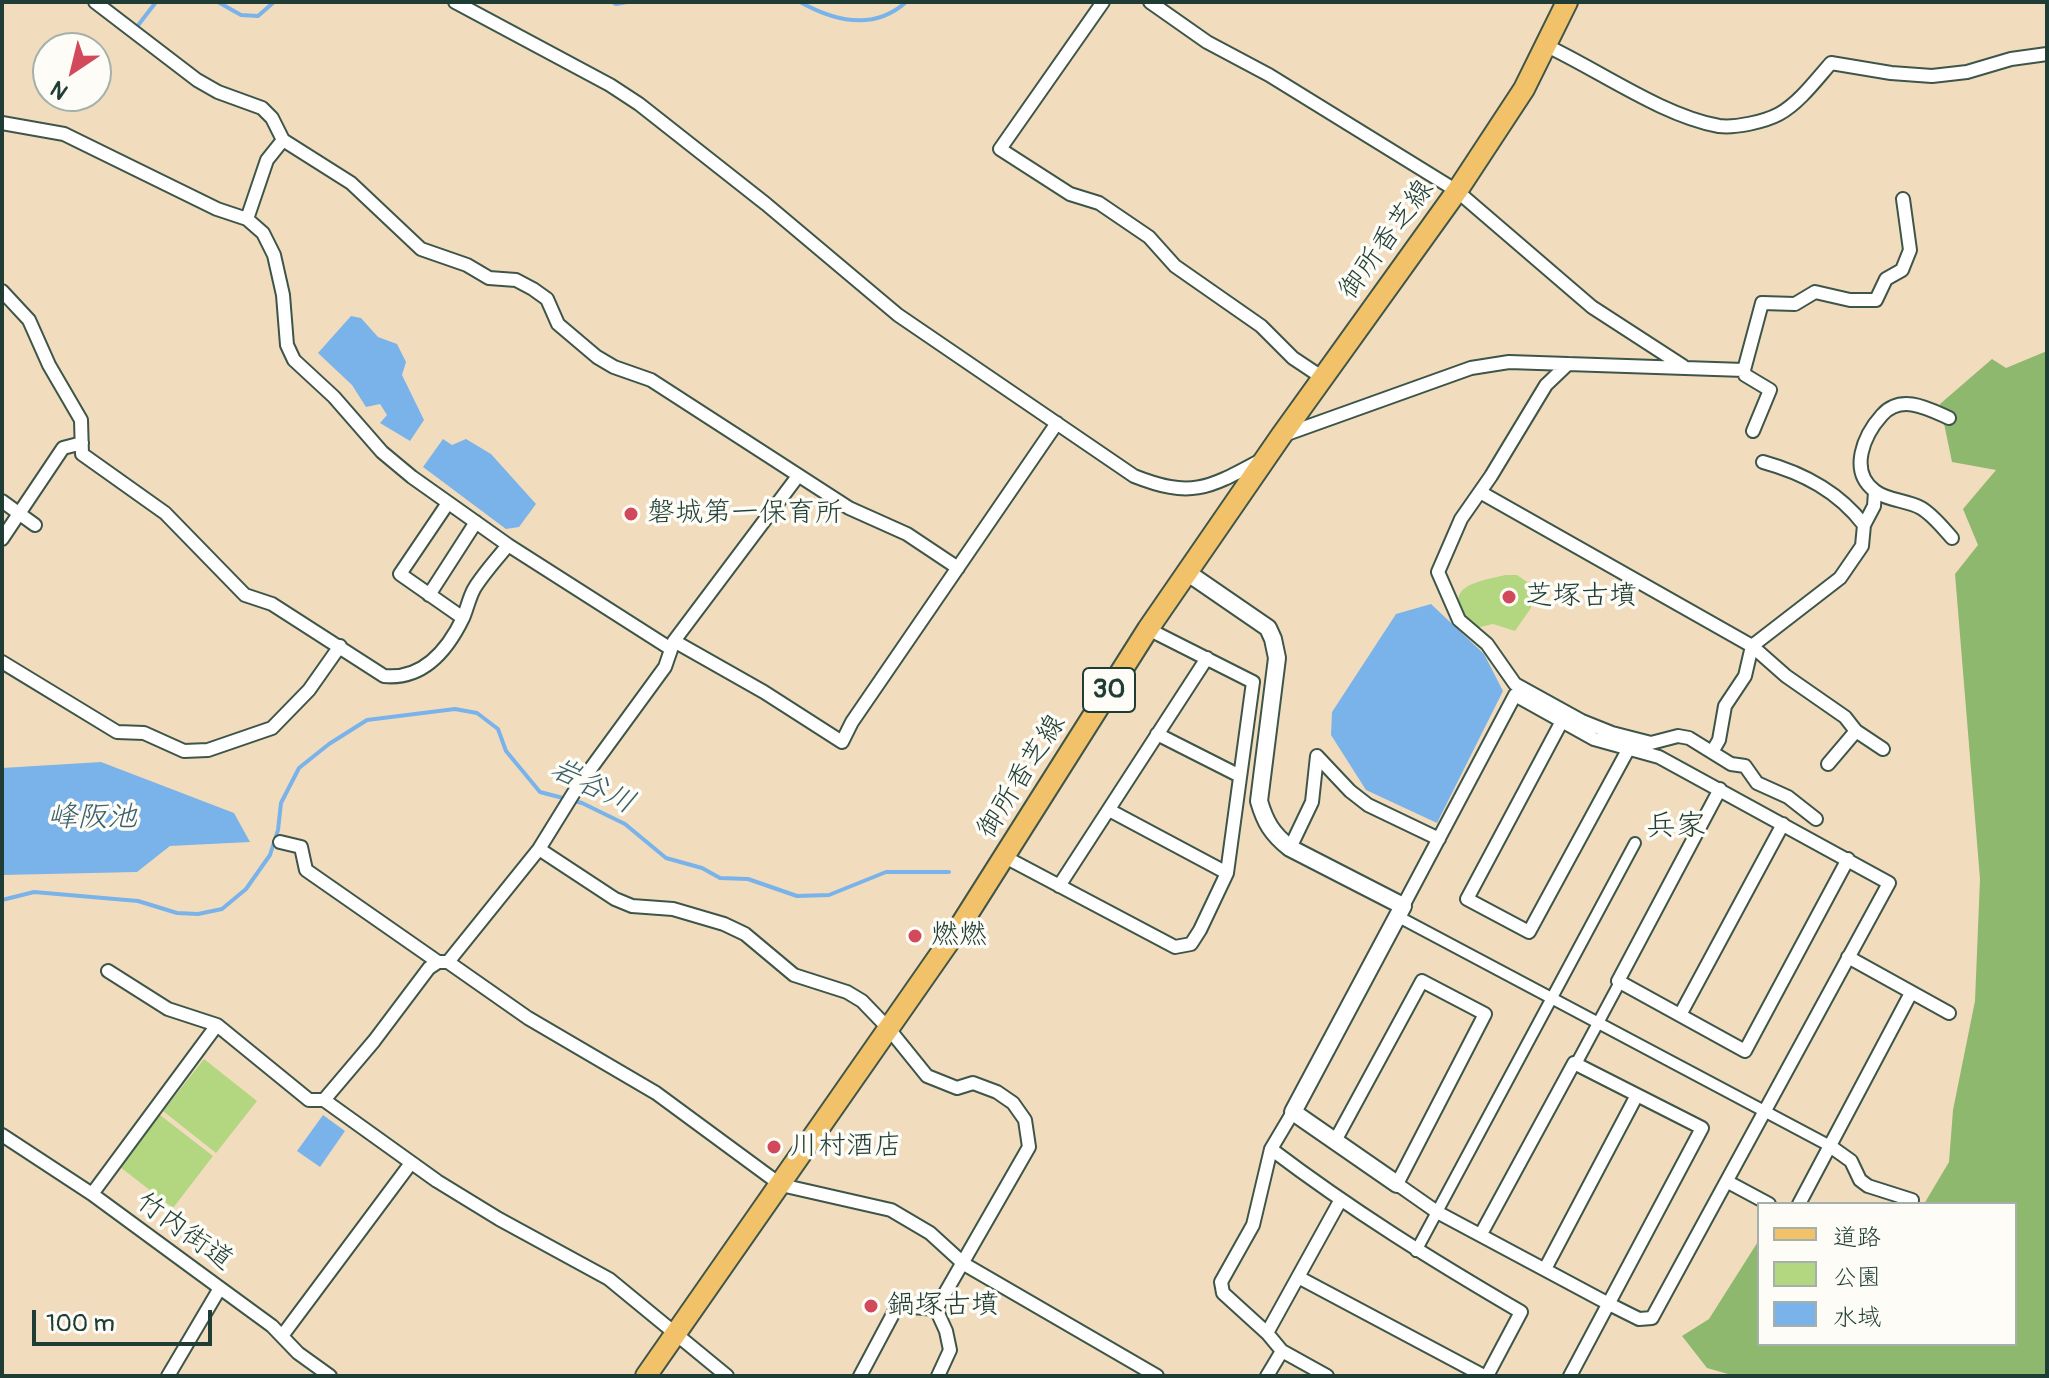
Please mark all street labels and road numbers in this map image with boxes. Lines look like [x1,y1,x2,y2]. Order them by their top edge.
street label: 御所香芝線 [1332,173,1442,307]
road number: 30 [1083,668,1135,712]
street label: 御所香芝線 [971,709,1073,845]
street label: 竹内街道 [129,1185,239,1279]

